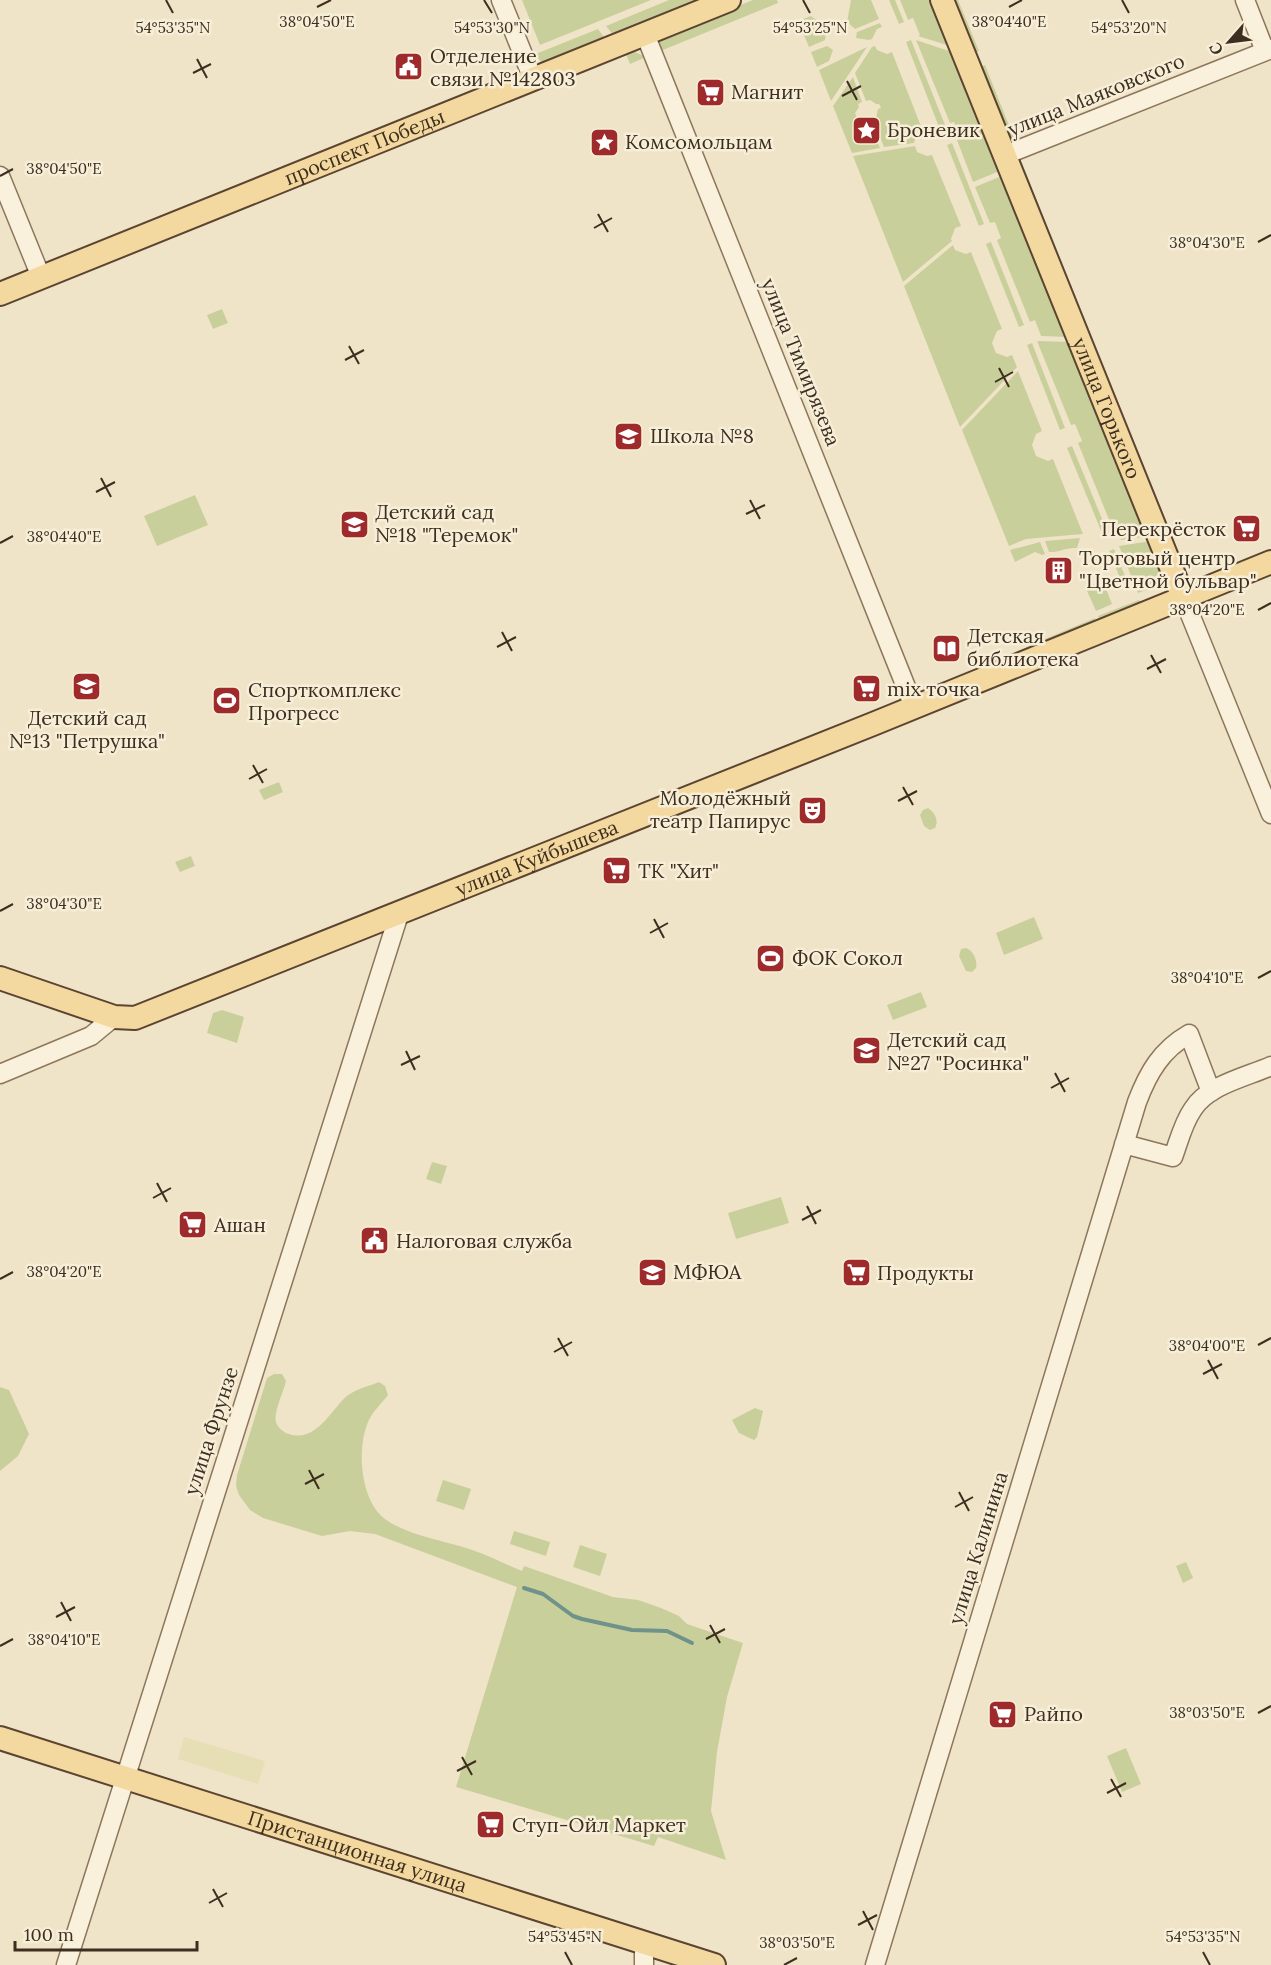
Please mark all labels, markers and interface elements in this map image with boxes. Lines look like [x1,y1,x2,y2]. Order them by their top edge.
text: 38°04'50"E [279,12,355,31]
text: 38°04'40"E [972,12,1046,31]
north arrow [1199,12,1259,72]
text: 54°53'35"N [136,18,211,37]
text: 54°53'30"N [454,18,530,37]
text: 54°53'25"N [773,18,847,37]
text: 54°53'20"N [1091,18,1167,37]
text: С [1204,39,1227,59]
place label: Отделение связи №142803 [430,43,576,91]
street label: улица Маяковского [1004,48,1188,141]
public building icon: Отделение связи №142803 [393,51,425,83]
supermarket icon: Магнит [694,76,726,108]
place label: Магнит [731,79,803,104]
street label: проспект Победы [281,103,448,190]
place icon: Броневик [850,114,882,146]
place label: Броневик [887,117,980,142]
place icon: Комсомольцам [588,126,620,158]
place label: Комсомольцам [625,129,773,154]
text: 38°04'50"E [26,159,102,178]
text: 38°04'30"E [1169,233,1245,252]
street label: улица Тимирязева [756,274,847,449]
street label: улица Горького [1067,333,1147,482]
school or university icon: Школа №8 [613,420,645,452]
place label: Школа №8 [650,423,754,448]
place label: Детский сад №18 "Теремок" [375,499,518,547]
school or university icon: Детский сад №18 "Теремок" [338,508,370,540]
supermarket icon: Перекрёсток [1231,513,1263,545]
place label: Перекрёсток [1101,516,1226,541]
text: 38°04'40"E [27,527,101,546]
place label: Торговый центр "Цветной бульвар" [1079,545,1257,593]
building icon: Торговый центр "Цветной бульвар" [1042,554,1074,586]
text: 38°04'20"E [1169,600,1245,619]
place label: Детская библиотека [967,623,1079,671]
library icon: Детская библиотека [930,632,962,664]
school or university icon: Детский сад №13 "Петрушка" [71,671,103,703]
supermarket icon: mix точка [850,673,882,705]
place label: mix точка [887,676,980,701]
place label: Спорткомплекс Прогресс [248,677,401,725]
sports icon: Спорткомплекс Прогресс [211,685,243,717]
place label: Детский сад №13 "Петрушка" [9,705,165,753]
place label: Молодёжный театр Папирус [650,785,791,833]
theatre icon: Молодёжный театр Папирус [796,794,828,826]
street label: улица Куйбышева [452,814,622,901]
supermarket icon: ТК "Хит" [601,855,633,887]
place label: ТК "Хит" [638,858,719,883]
text: 38°04'30"E [26,894,102,913]
sports icon: ФОК Сокол [755,942,787,974]
place label: ФОК Сокол [792,945,903,970]
text: 38°04'10"E [1171,968,1243,987]
place label: Детский сад №27 "Росинка" [887,1027,1030,1075]
school or university icon: Детский сад №27 "Росинка" [850,1035,882,1067]
supermarket icon: Ашан [177,1209,209,1241]
place label: Ашан [213,1212,266,1237]
public building icon: Налоговая служба [359,1225,391,1257]
place label: Налоговая служба [396,1228,572,1253]
school or university icon: МФЮА [636,1256,668,1288]
supermarket icon: Продукты [840,1257,872,1289]
place label: МФЮА [673,1259,742,1284]
place label: Продукты [877,1260,974,1285]
text: 38°04'20"E [26,1262,102,1281]
text: 38°04'00"E [1169,1336,1245,1355]
street label: улица Фрунзе [178,1363,243,1498]
street label: улица Калинина [942,1468,1013,1627]
text: 38°04'10"E [28,1630,100,1649]
supermarket icon: Райпо [987,1698,1019,1730]
place label: Райпо [1024,1701,1083,1726]
text: 38°03'50"E [1169,1703,1245,1722]
street label: Пристанционная улица [245,1805,470,1898]
supermarket icon: Ступ-Ойл Маркет [475,1809,507,1841]
place label: Ступ-Ойл Маркет [512,1812,686,1837]
scale bar [15,1914,196,1952]
text: 100 m [24,1923,74,1946]
text: 54°53'45"N [528,1927,602,1946]
text: 54°53'35"N [1166,1927,1241,1946]
text: 38°03'50"E [759,1933,835,1952]

